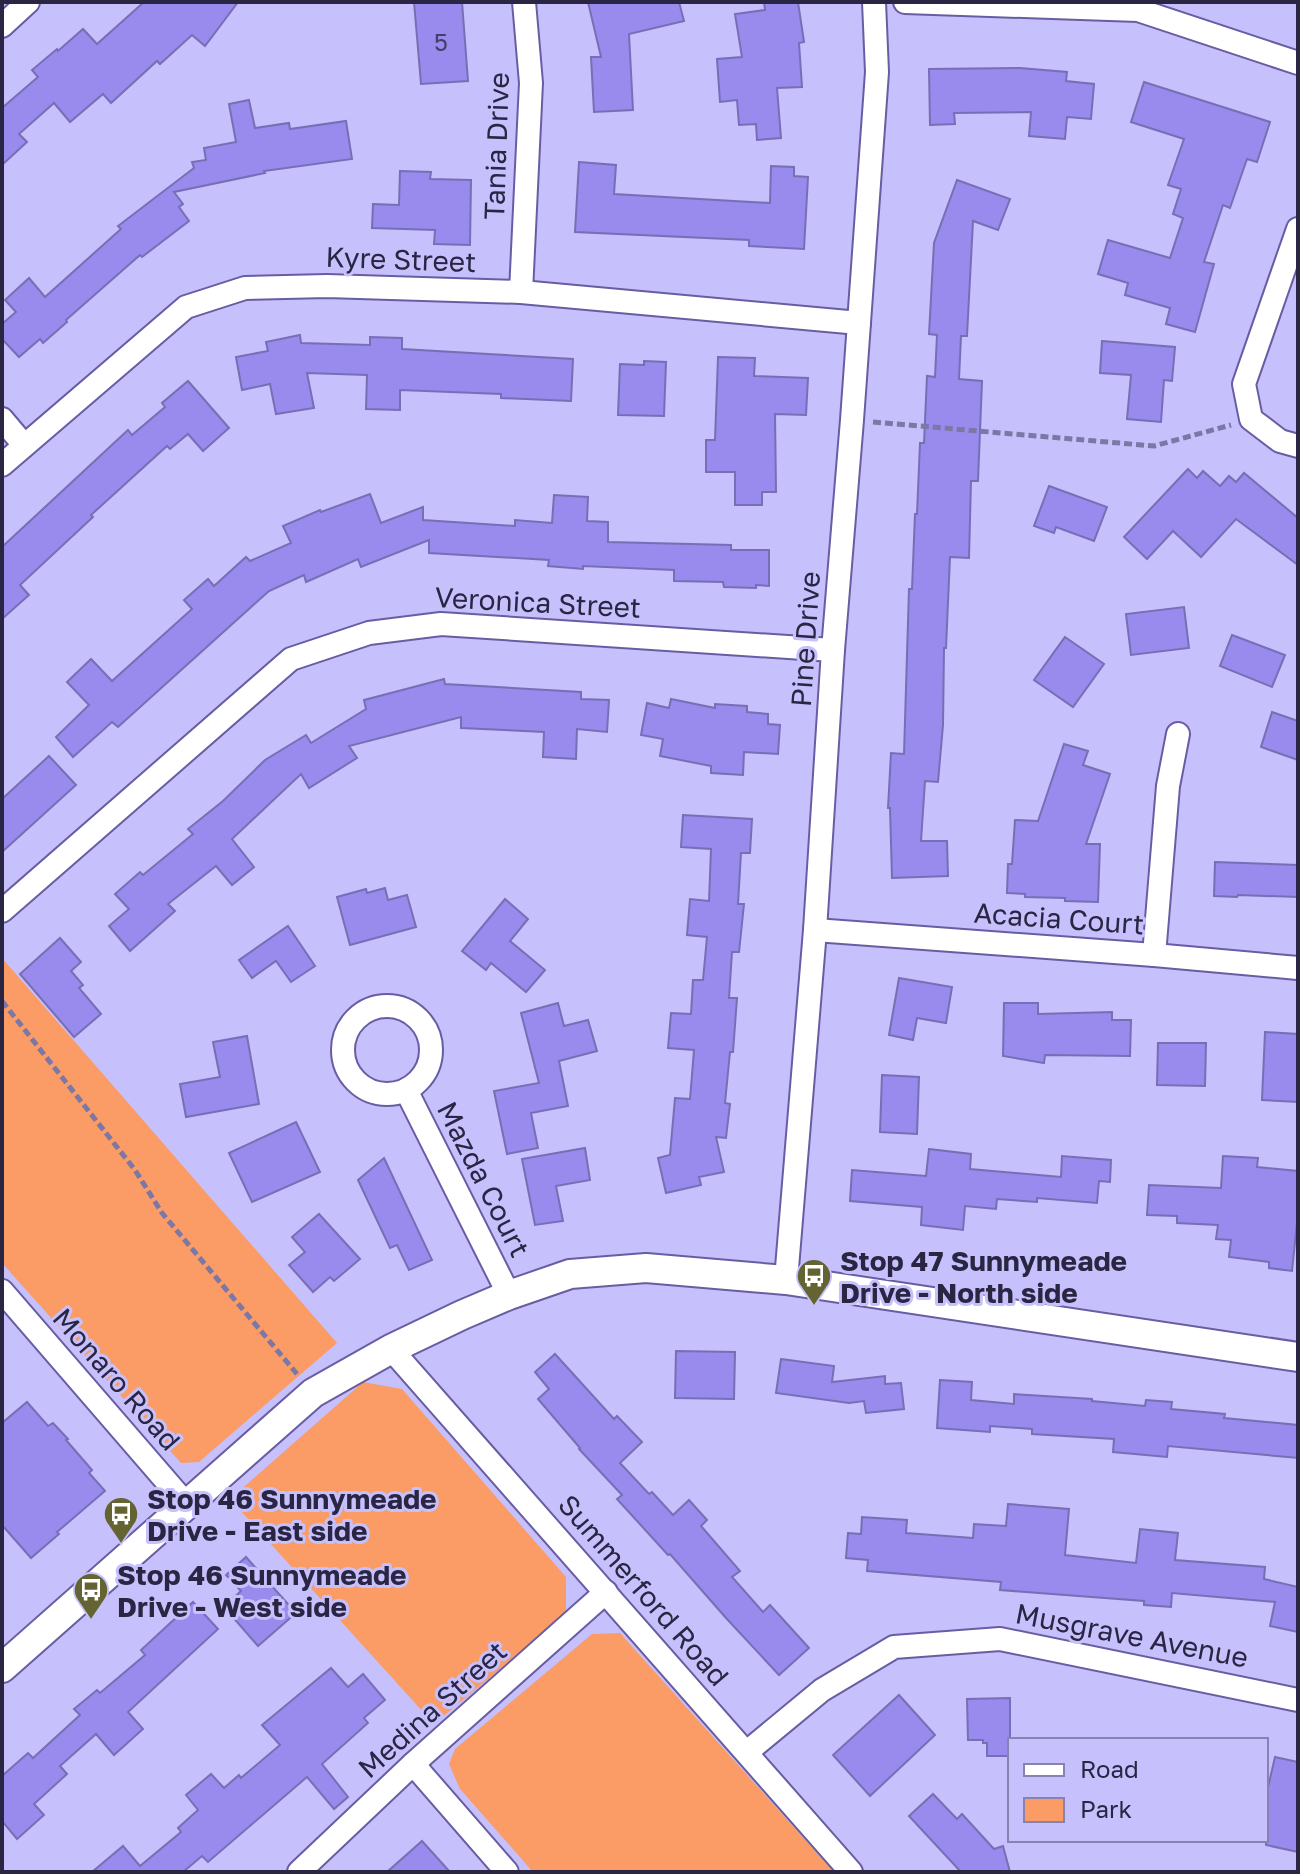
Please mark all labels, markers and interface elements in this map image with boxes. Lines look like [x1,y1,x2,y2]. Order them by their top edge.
house number: 5 [434,27,448,56]
street label: Tania Drive [477,72,515,220]
street label: Kyre Street [325,240,477,278]
street label: Pine Drive [784,570,826,708]
street label: Veronica Street [434,580,642,624]
street label: Acacia Court [973,896,1145,940]
street label: Mazda Court [431,1096,537,1262]
place label: Stop 47 Sunnymeade Drive - North side [840,1244,1127,1309]
bus stop icon: Stop 47 Sunnymeade Drive - North side [795,1257,833,1307]
street label: Monaro Road [46,1301,188,1457]
place label: Stop 46 Sunnymeade Drive - East side [147,1482,437,1547]
street label: Summerford Road [552,1488,736,1692]
bus stop icon: Stop 46 Sunnymeade Drive - East side [102,1495,140,1545]
place label: Stop 46 Sunnymeade Drive - West side [117,1558,407,1623]
bus stop icon: Stop 46 Sunnymeade Drive - West side [72,1571,110,1621]
street label: Musgrave Avenue [1013,1596,1251,1674]
street label: Medina Street [351,1634,513,1784]
legend [1008,1738,1268,1842]
text: Road [1080,1754,1139,1783]
text: Park [1080,1794,1132,1823]

